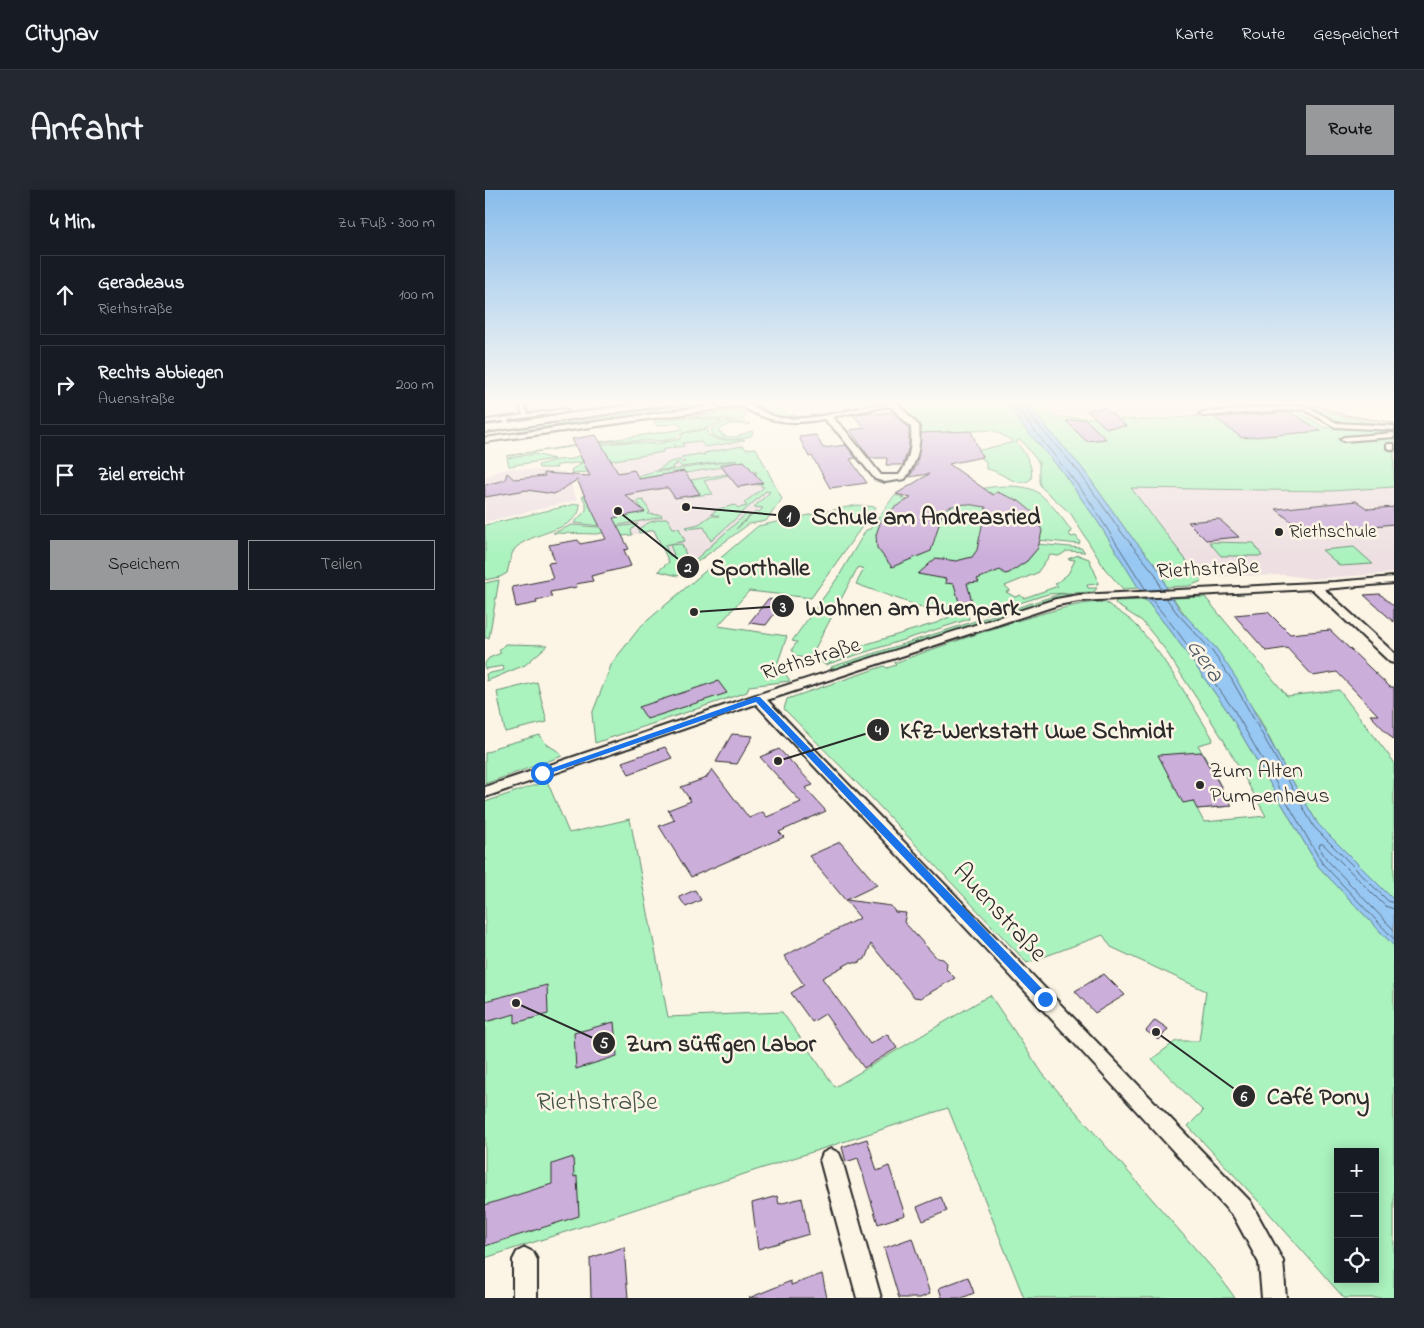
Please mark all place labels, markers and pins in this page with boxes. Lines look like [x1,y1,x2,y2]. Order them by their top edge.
callout: Schule am Andreasried [777,496,1051,535]
place label: Riethschule [1289,519,1377,546]
marker: Riethschule [1273,526,1285,538]
callout: Sporthalle [675,547,820,586]
callout: Wohnen am Auenpark [771,587,1030,626]
callout: Kfz-Werkstatt Uwe Schmidt [865,710,1184,749]
place label: Zum Alten Pumpenhaus [1210,756,1330,813]
marker: Zum Alten Pumpenhaus [1194,779,1206,791]
callout: Zum süffigen Labor [591,1024,826,1063]
callout: Café Pony [1232,1076,1380,1115]

